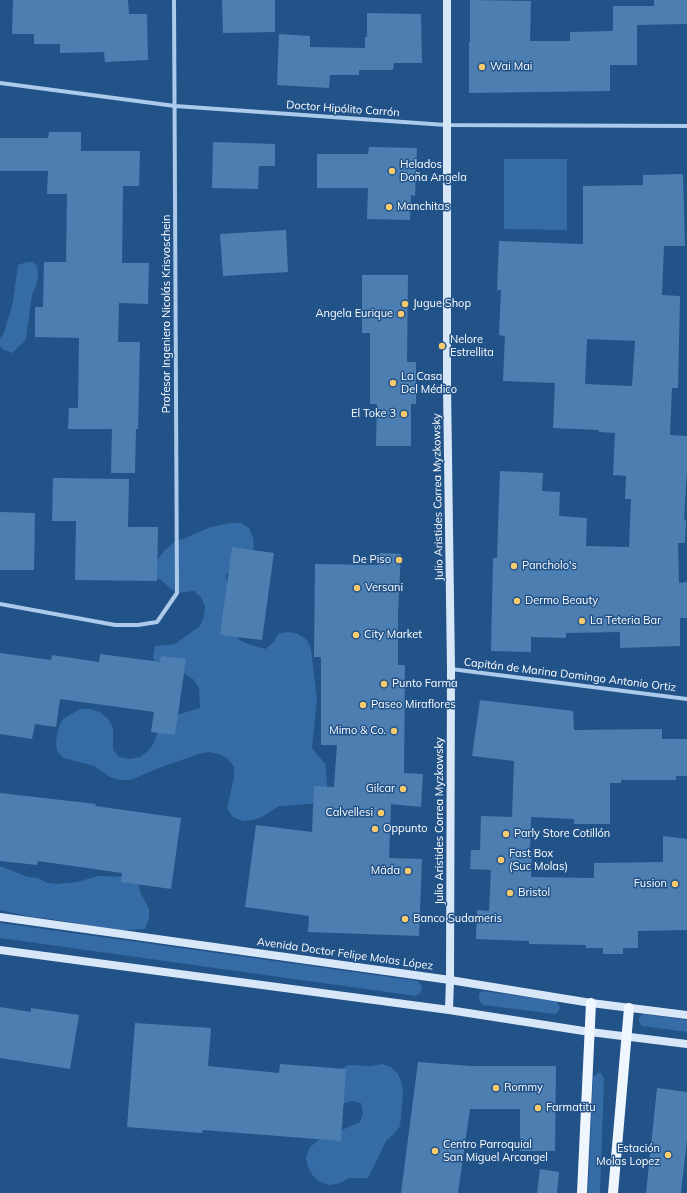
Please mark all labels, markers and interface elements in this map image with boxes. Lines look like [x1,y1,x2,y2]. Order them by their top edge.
place label: Wai Mai [490,60,532,74]
marker: Wai Mai [477,62,487,72]
street label: Doctor Hipólito Carrón [286,98,400,120]
place label: Helados Doña Angela [400,158,467,184]
marker: Helados Doña Angela [387,166,397,176]
place label: Manchitas [397,200,450,214]
marker: Manchitas [384,202,394,212]
street label: Profesor Ingeniero Nicolás Krisvoschein [160,215,174,413]
place label: Jugue Shop [413,297,471,311]
marker: Jugue Shop [400,299,410,309]
place label: Angela Eurique [315,307,393,321]
marker: Angela Eurique [396,309,406,319]
place label: Nelore Estrellita [450,333,494,359]
marker: Nelore Estrellita [437,341,447,351]
place label: La Casa Del Médico [401,370,457,396]
marker: La Casa Del Médico [388,378,398,388]
place label: El Toke 3 [351,407,396,421]
marker: El Toke 3 [399,409,409,419]
street label: Julio Aristides Correa Myzkowsky [430,413,446,581]
place label: De Piso [352,553,391,567]
marker: De Piso [394,555,404,565]
place label: Pancholo's [522,559,577,573]
marker: Pancholo's [509,561,519,571]
place label: Versani [365,581,403,595]
marker: Versani [352,583,362,593]
place label: Dermo Beauty [525,594,598,608]
marker: Dermo Beauty [512,596,522,606]
place label: La Teteria Bar [590,614,661,628]
marker: La Teteria Bar [577,616,587,626]
place label: City Market [364,628,422,642]
marker: City Market [351,630,361,640]
street label: Capitán de Marina Domingo Antonio Ortiz [463,655,677,695]
place label: Punto Farma [392,677,458,691]
marker: Punto Farma [379,679,389,689]
place label: Paseo Miraflores [371,698,456,712]
marker: Paseo Miraflores [358,700,368,710]
place label: Mimo & Co. [329,724,386,738]
marker: Mimo & Co. [389,726,399,736]
street label: Julio Aristides Correa Myzkowsky [433,737,447,905]
place label: Gilcar [366,782,395,796]
marker: Gilcar [398,784,408,794]
place label: Calvellesi [325,806,373,820]
marker: Calvellesi [376,808,386,818]
place label: Oppunto [383,822,428,836]
marker: Oppunto [370,824,380,834]
place label: Parly Store Cotillón [514,827,610,841]
marker: Parly Store Cotillón [501,829,511,839]
place label: Fast Box (Suc Molas) [509,847,568,873]
marker: Fast Box (Suc Molas) [496,855,506,865]
place label: Mäda [371,864,400,878]
marker: Mäda [403,866,413,876]
place label: Fusion [634,877,667,891]
marker: Fusion [670,879,680,889]
place label: Bristol [518,886,550,900]
marker: Bristol [505,888,515,898]
place label: Banco Sudameris [413,912,502,926]
marker: Banco Sudameris [400,914,410,924]
street label: Avenida Doctor Felipe Molas López [256,935,434,973]
place label: Rommy [504,1081,543,1095]
marker: Rommy [491,1083,501,1093]
place label: Farmatitu [546,1101,595,1115]
marker: Farmatitu [533,1103,543,1113]
place label: Centro Parroquial San Miguel Arcangel [443,1138,548,1164]
place label: Estación Molas Lopez [596,1142,660,1168]
marker: Centro Parroquial San Miguel Arcangel [430,1146,440,1156]
marker: Estación Molas Lopez [663,1150,673,1160]

